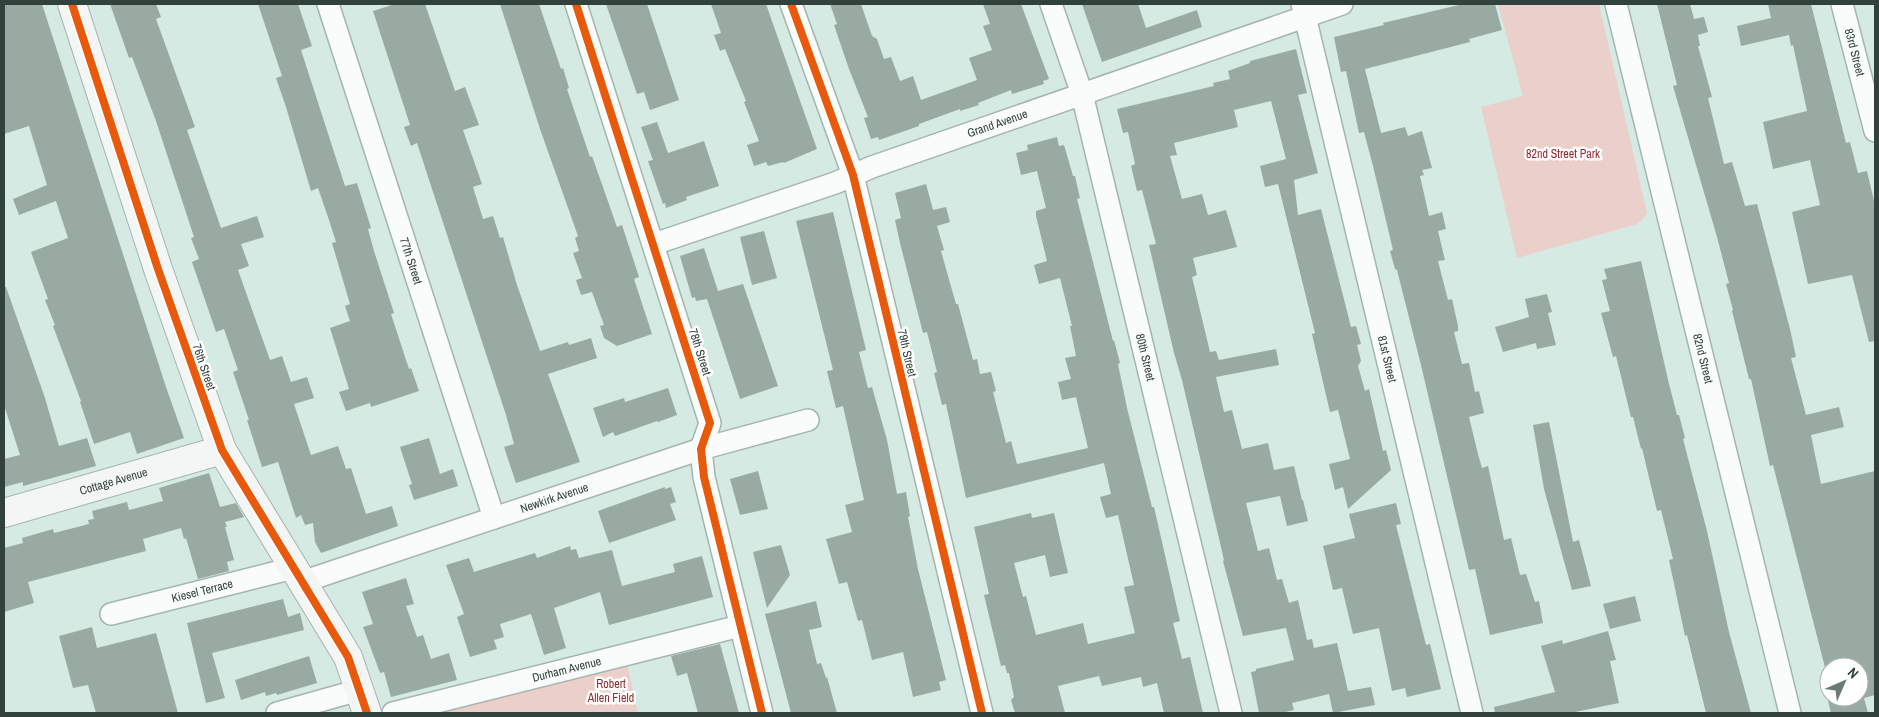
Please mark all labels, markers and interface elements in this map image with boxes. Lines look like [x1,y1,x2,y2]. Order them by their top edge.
street label: 83rd Street [1841,27,1869,78]
street label: Grand Avenue [965,106,1030,141]
park label: 82nd Street Park [1526,146,1600,162]
street label: 77th Street [396,236,426,287]
street label: 78th Street [685,327,715,378]
street label: 79th Street [894,328,920,379]
street label: 80th Street [1132,332,1159,383]
street label: 82nd Street [1689,332,1717,385]
street label: 81st Street [1374,334,1401,384]
street label: 76th Street [189,342,219,393]
street label: Cottage Avenue [78,464,149,499]
street label: Newkirk Avenue [518,479,591,517]
street label: Kiesel Terrace [170,576,235,606]
street label: Durham Avenue [530,653,603,686]
north arrow [1819,657,1869,707]
text: N [1844,664,1862,682]
park label: Robert Allen Field [587,676,634,706]

